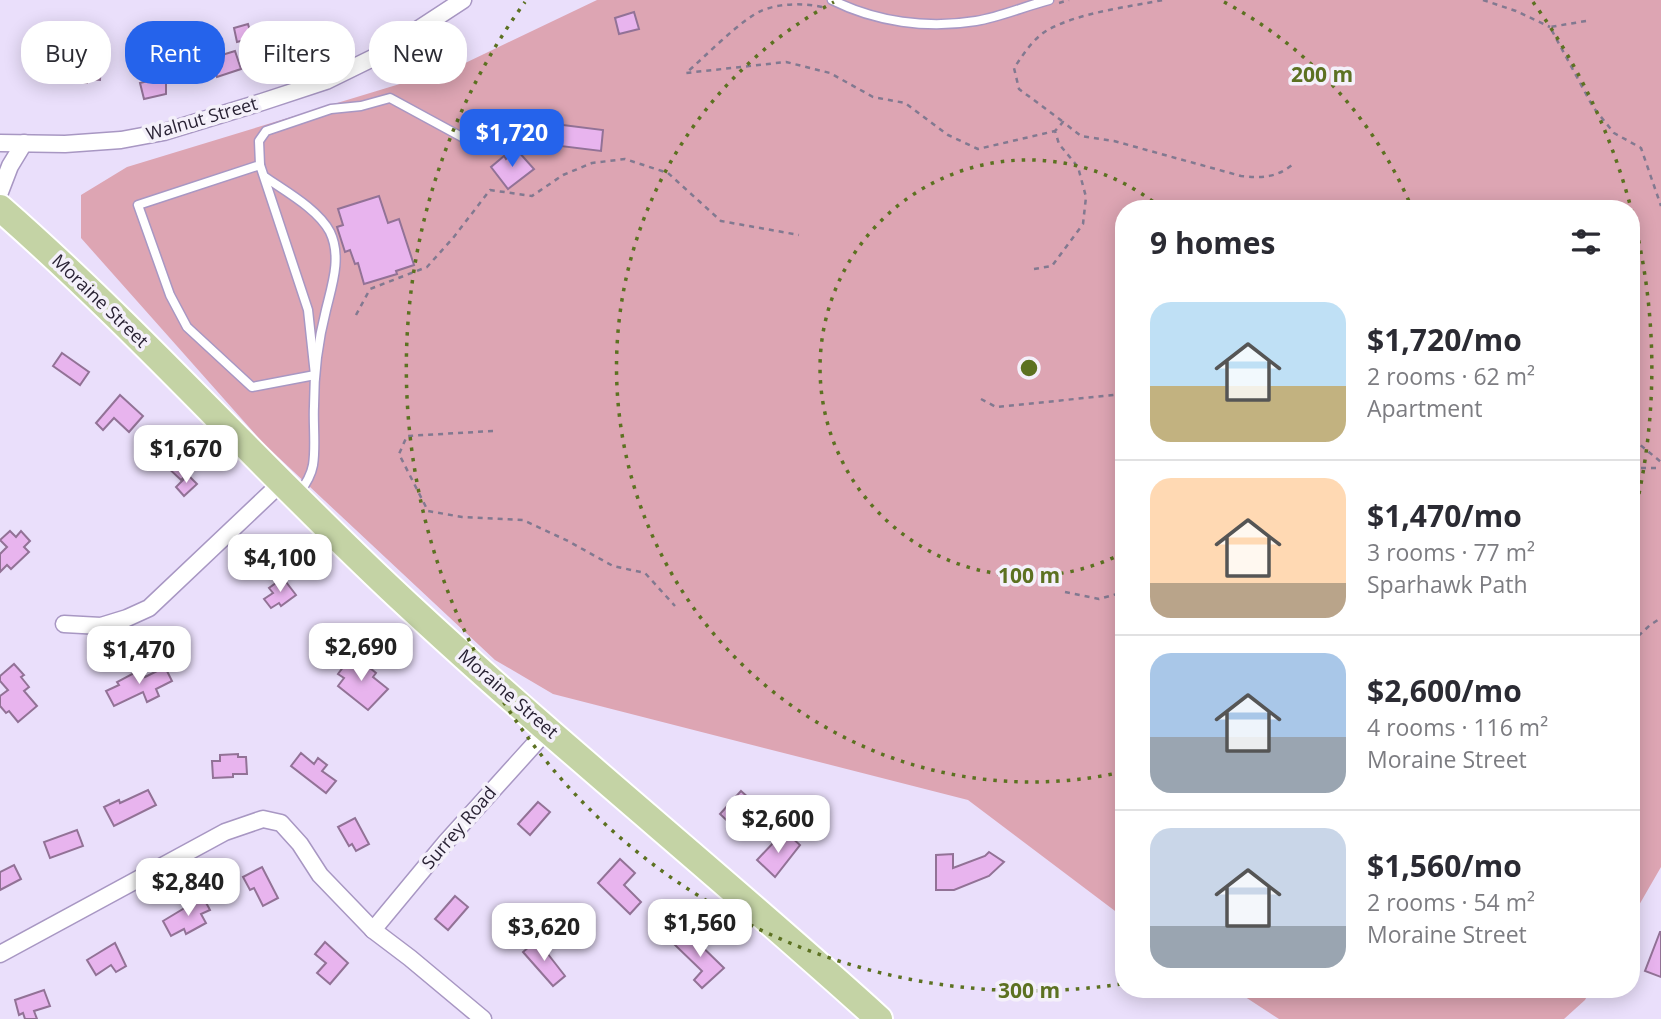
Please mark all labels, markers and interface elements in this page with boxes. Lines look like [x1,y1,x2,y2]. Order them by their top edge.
chip: Buy [21,21,111,84]
chip: Rent [125,21,225,84]
chip: Filters [239,21,355,84]
chip: New [369,21,467,84]
text: 200 m [1291,60,1353,88]
street label: Walnut Street [143,91,260,145]
pin: $1,720 [455,110,569,169]
text: $1,720 [476,116,548,148]
text: 9 homes [1150,222,1275,263]
icon: filters [1567,223,1605,261]
street label: Moraine Street [47,248,154,352]
text: $1,720/mo [1367,319,1522,360]
icon: home [1206,330,1290,414]
centre of rings [1017,356,1041,380]
text: 2 rooms · 62 m² [1367,360,1535,392]
text: Apartment [1367,392,1483,424]
pin: $1,670 [129,426,243,485]
text: $1,670 [150,432,222,464]
text: $1,470/mo [1367,495,1522,536]
icon: home [1206,506,1290,590]
pin: $4,100 [223,534,337,594]
text: 3 rooms · 77 m² [1367,536,1535,568]
text: $4,100 [244,541,316,573]
text: 100 m [998,561,1060,589]
text: Sparhawk Path [1367,568,1528,600]
pin: $2,690 [304,624,418,683]
pin: $1,470 [82,626,196,686]
text: $2,690 [325,630,397,662]
text: $1,470 [103,633,175,665]
street label: Moraine Street [454,643,564,743]
text: $2,600/mo [1367,670,1522,711]
icon: home [1206,681,1290,765]
text: 4 rooms · 116 m² [1367,711,1548,743]
text: Moraine Street [1367,743,1527,775]
street label: Surrey Road [416,781,501,874]
pin: $2,600 [721,796,835,855]
text: $2,600 [742,802,814,834]
text: $1,560/mo [1367,845,1522,886]
icon: home [1206,856,1290,940]
pin: $2,840 [131,858,245,918]
text: $2,840 [152,865,224,897]
text: 2 rooms · 54 m² [1367,886,1535,918]
pin: $1,560 [643,900,757,959]
pin: $3,620 [487,904,601,963]
text: $1,560 [664,906,736,938]
text: $3,620 [508,910,580,942]
text: Moraine Street [1367,918,1527,950]
text: 300 m [998,976,1060,1004]

